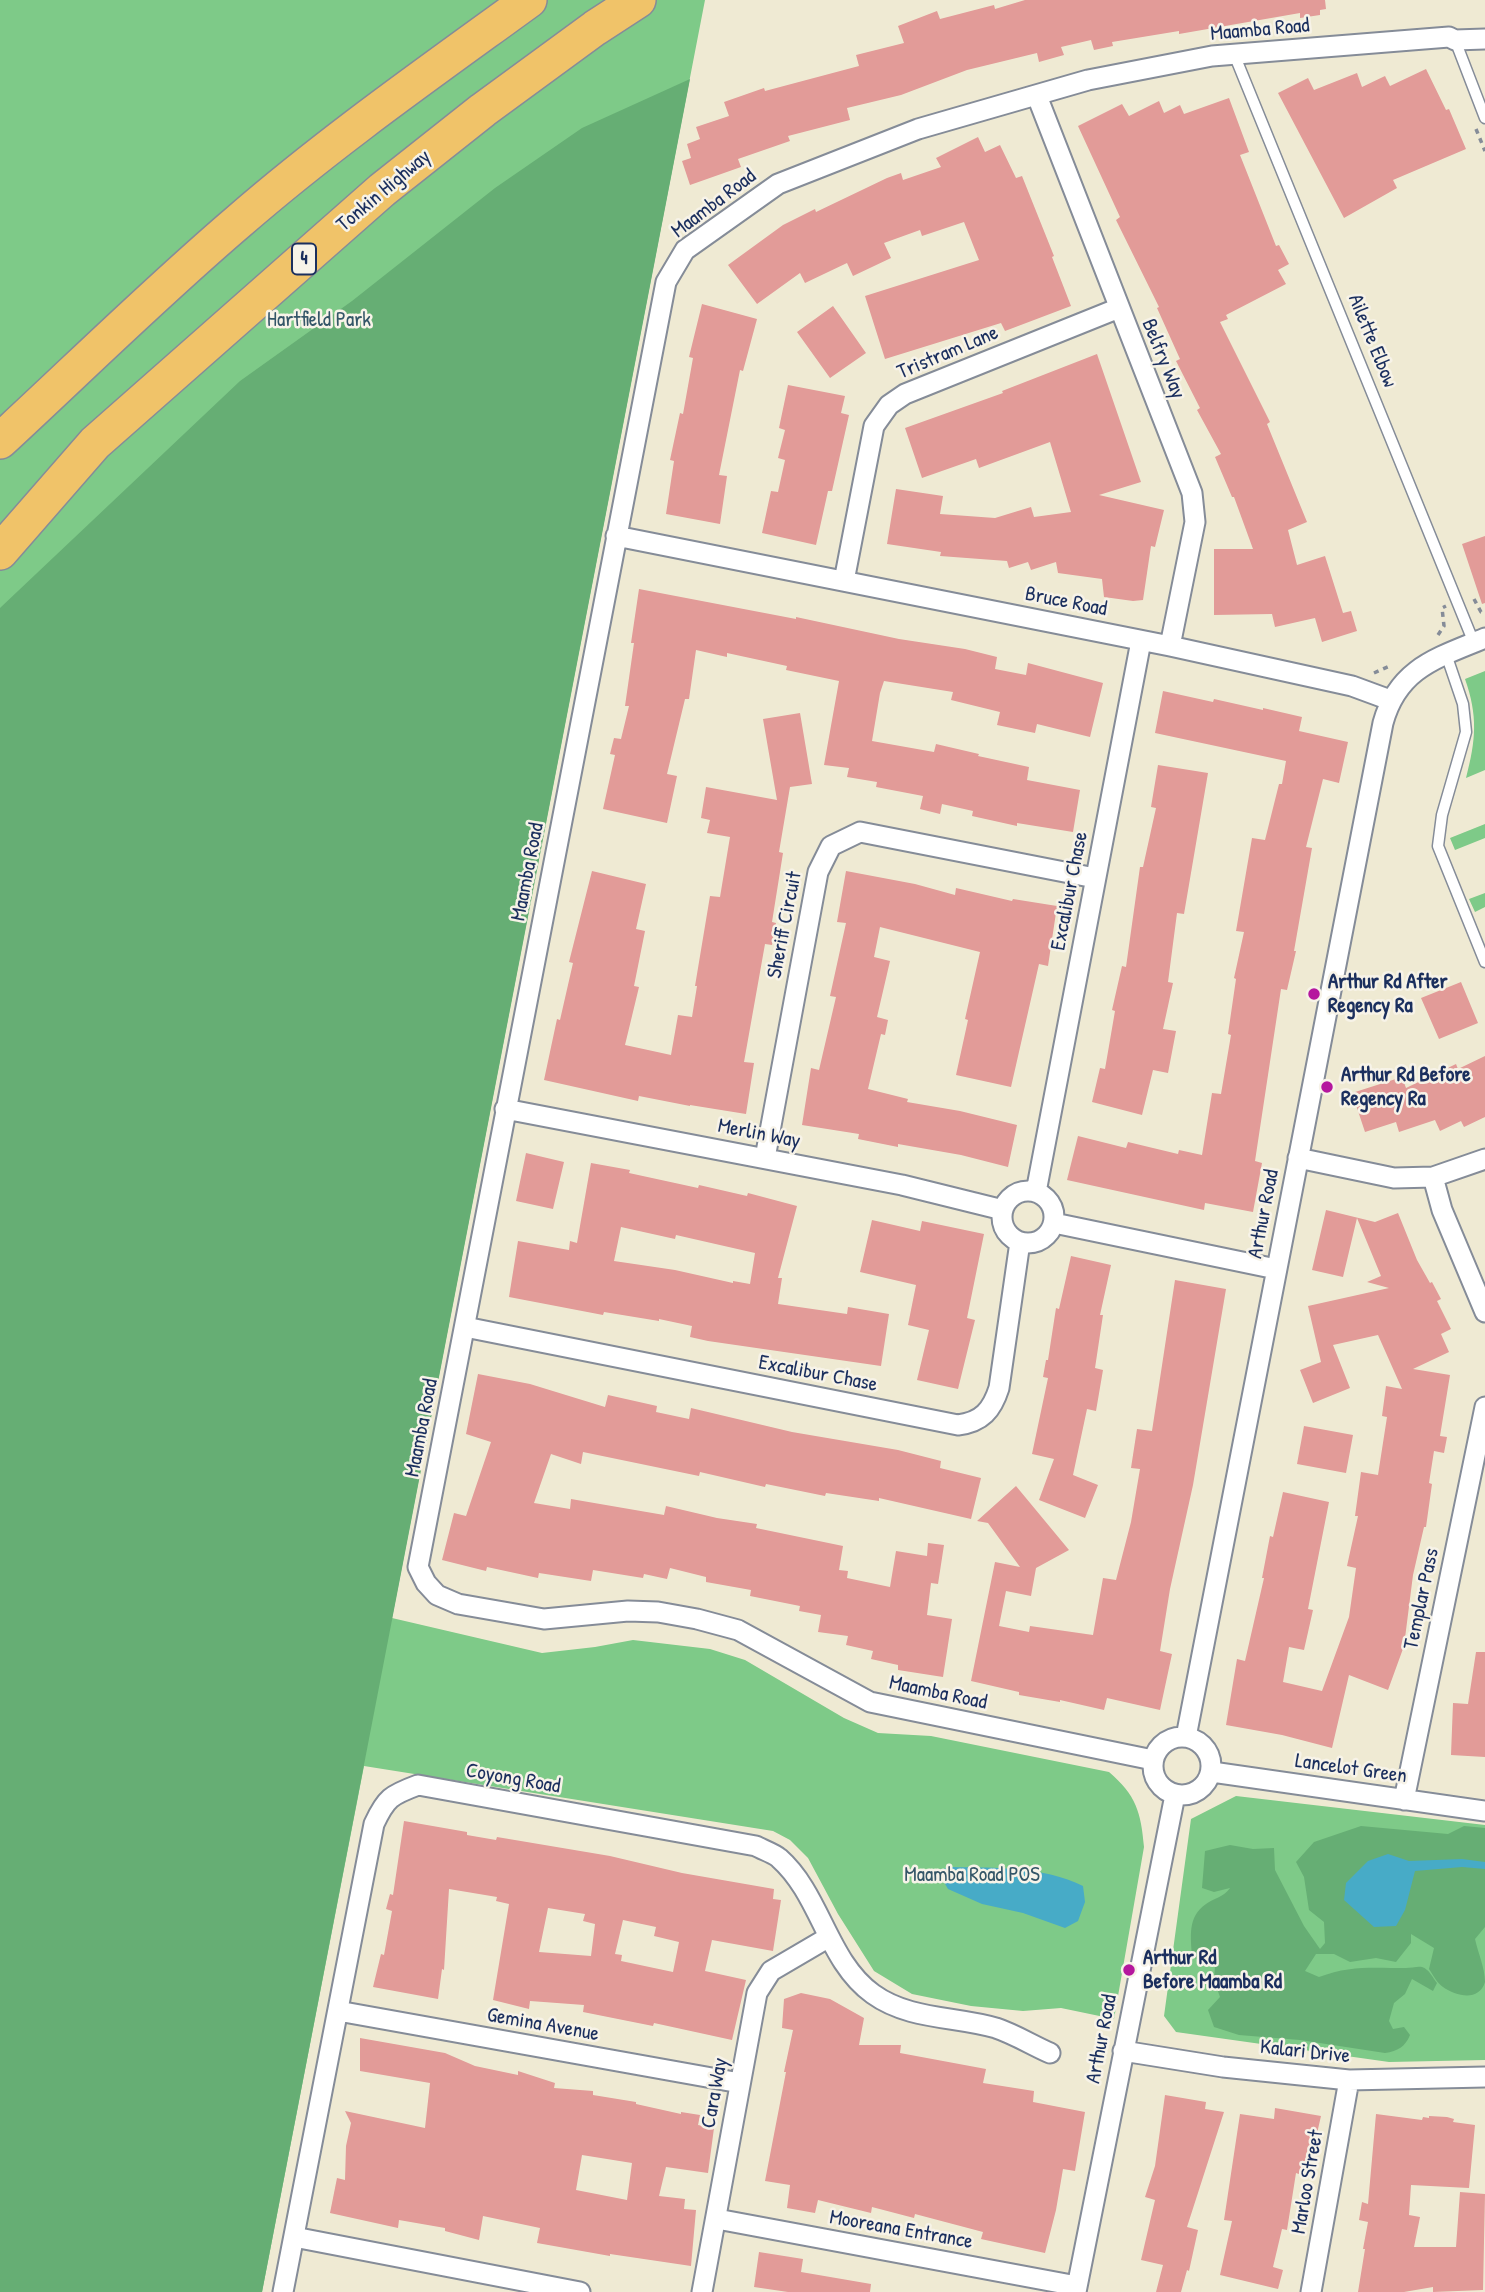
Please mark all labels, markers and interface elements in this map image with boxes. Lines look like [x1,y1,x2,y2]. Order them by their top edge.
street label: Maamba Road [1209,13,1311,47]
street label: Tonkin Highway [332,144,436,238]
street label: Maamba Road [667,164,761,244]
road number: 4 [292,244,316,274]
street label: Ailette Elbow [1342,291,1402,391]
park label: Hartfield Park [267,307,371,333]
street label: Belfry Way [1136,315,1190,403]
street label: Tristram Lane [894,320,1002,386]
street label: Bruce Road [1023,582,1109,622]
street label: Maamba Road [506,821,550,923]
street label: Excalibur Chase [1046,830,1094,952]
street label: Sheriff Circuit [762,869,808,981]
place label: Arthur Rd After Regency Ra [1328,969,1448,1019]
marker: Arthur Rd After Regency Ra [1306,986,1322,1002]
place label: Arthur Rd Before Regency Ra [1341,1062,1471,1112]
marker: Arthur Rd Before Regency Ra [1319,1079,1335,1095]
street label: Merlin Way [716,1114,802,1154]
street label: Arthur Road [1243,1167,1285,1261]
street label: Excalibur Chase [757,1350,879,1398]
street label: Maamba Road [400,1377,444,1479]
street label: Templar Pass [1399,1546,1445,1652]
street label: Maamba Road [887,1670,989,1716]
street label: Lancelot Green [1294,1749,1408,1789]
street label: Coyong Road [464,1758,562,1800]
park label: Maamba Road POS [904,1862,1040,1888]
place label: Arthur Rd Before Maamba Rd [1143,1945,1282,1995]
marker: Arthur Rd Before Maamba Rd [1121,1962,1137,1978]
street label: Arthur Road [1081,1992,1123,2086]
street label: Gemina Avenue [485,2003,601,2047]
street label: Kalari Drive [1259,2035,1351,2069]
street label: Cara Way [696,2056,734,2130]
street label: Marloo Street [1286,2128,1330,2236]
street label: Mooreana Entrance [827,2205,975,2255]

